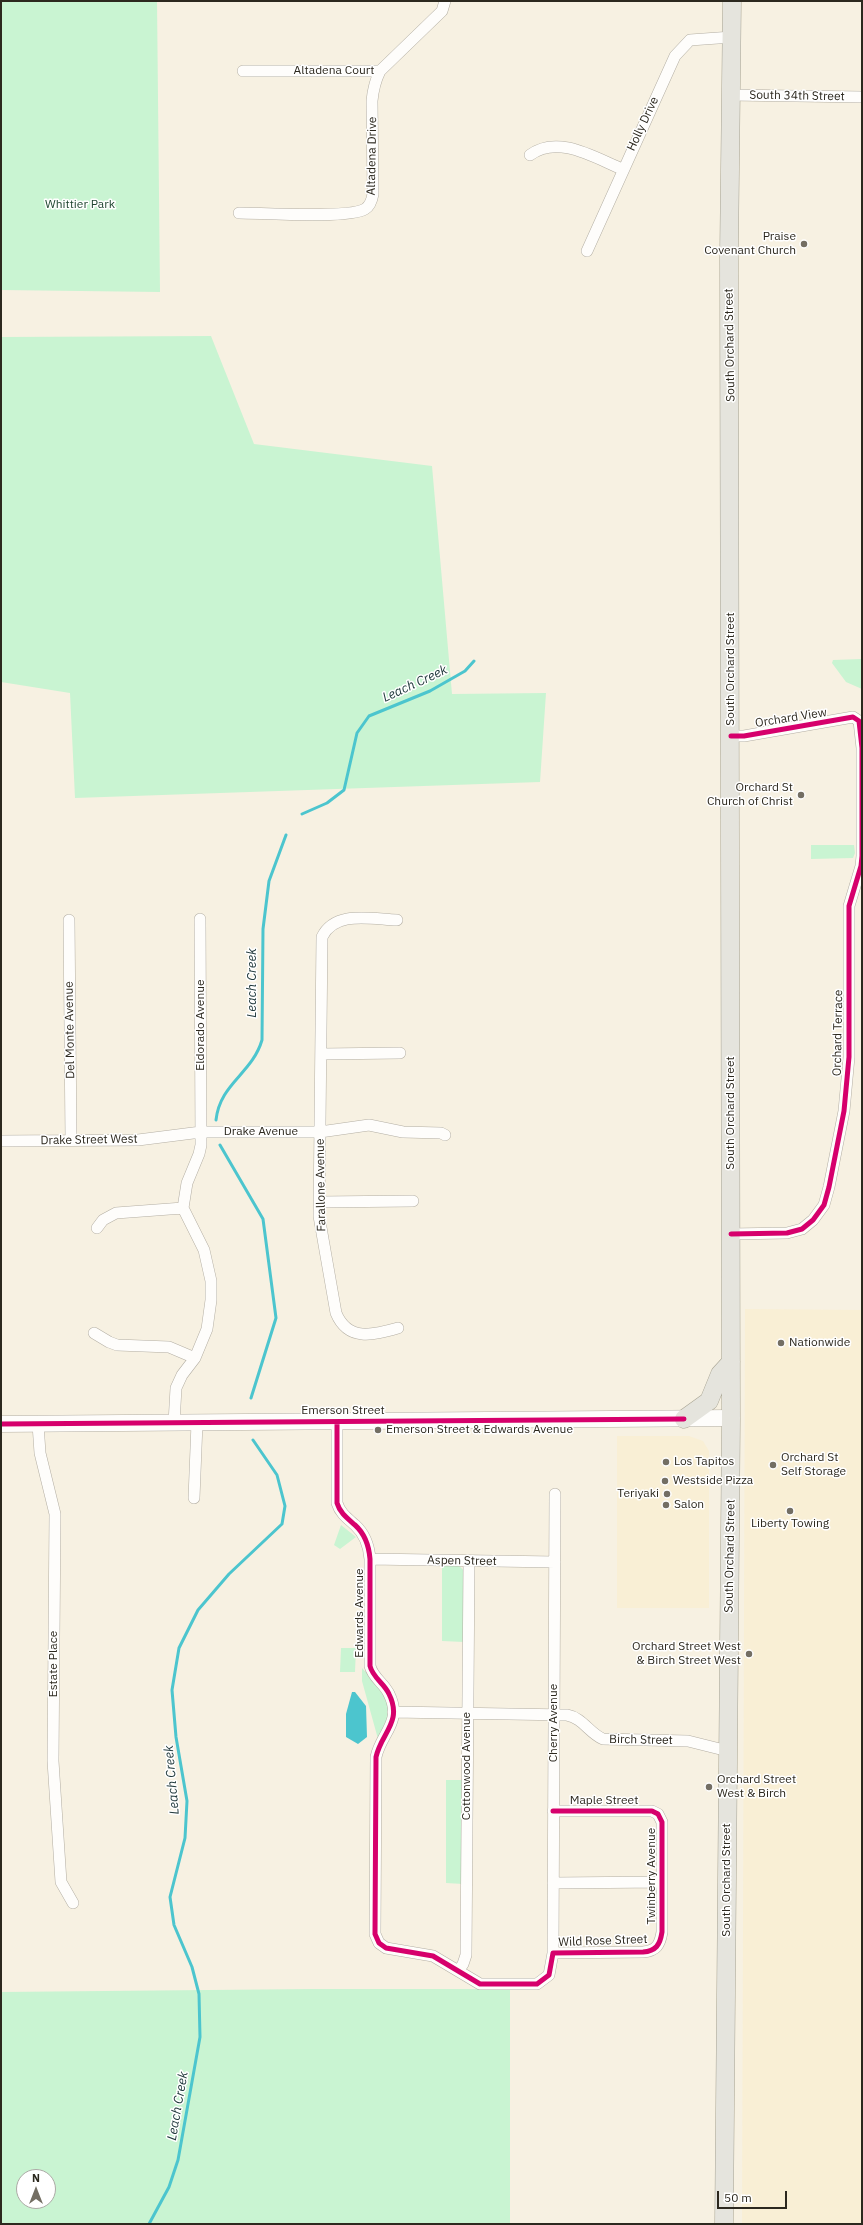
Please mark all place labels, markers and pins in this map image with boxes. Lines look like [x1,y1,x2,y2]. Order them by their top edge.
place label: Praise Covenant Church [704,230,796,258]
marker: Praise Covenant Church [799,239,809,249]
place label: Orchard St Church of Christ [707,781,793,809]
marker: Orchard St Church of Christ [796,790,806,800]
place label: Nationwide [789,1336,850,1350]
marker: Nationwide [776,1338,786,1348]
place label: Emerson Street & Edwards Avenue [386,1423,573,1437]
marker: Emerson Street & Edwards Avenue [373,1425,383,1435]
place label: Orchard St Self Storage [781,1451,846,1479]
place label: Los Tapitos [674,1455,734,1469]
marker: Los Tapitos [661,1457,671,1467]
marker: Orchard St Self Storage [768,1460,778,1470]
place label: Westside Pizza [673,1474,753,1488]
marker: Westside Pizza [660,1476,670,1486]
place label: Teriyaki [617,1487,659,1501]
marker: Teriyaki [662,1489,672,1499]
place label: Salon [674,1498,704,1512]
marker: Salon [661,1500,671,1510]
marker: Liberty Towing [785,1506,795,1516]
place label: Liberty Towing [751,1517,829,1531]
place label: Orchard Street West & Birch Street West [632,1640,741,1668]
marker: Orchard Street West & Birch Street West [744,1649,754,1659]
place label: Orchard Street West & Birch [717,1773,796,1801]
marker: Orchard Street West & Birch [704,1782,714,1792]

